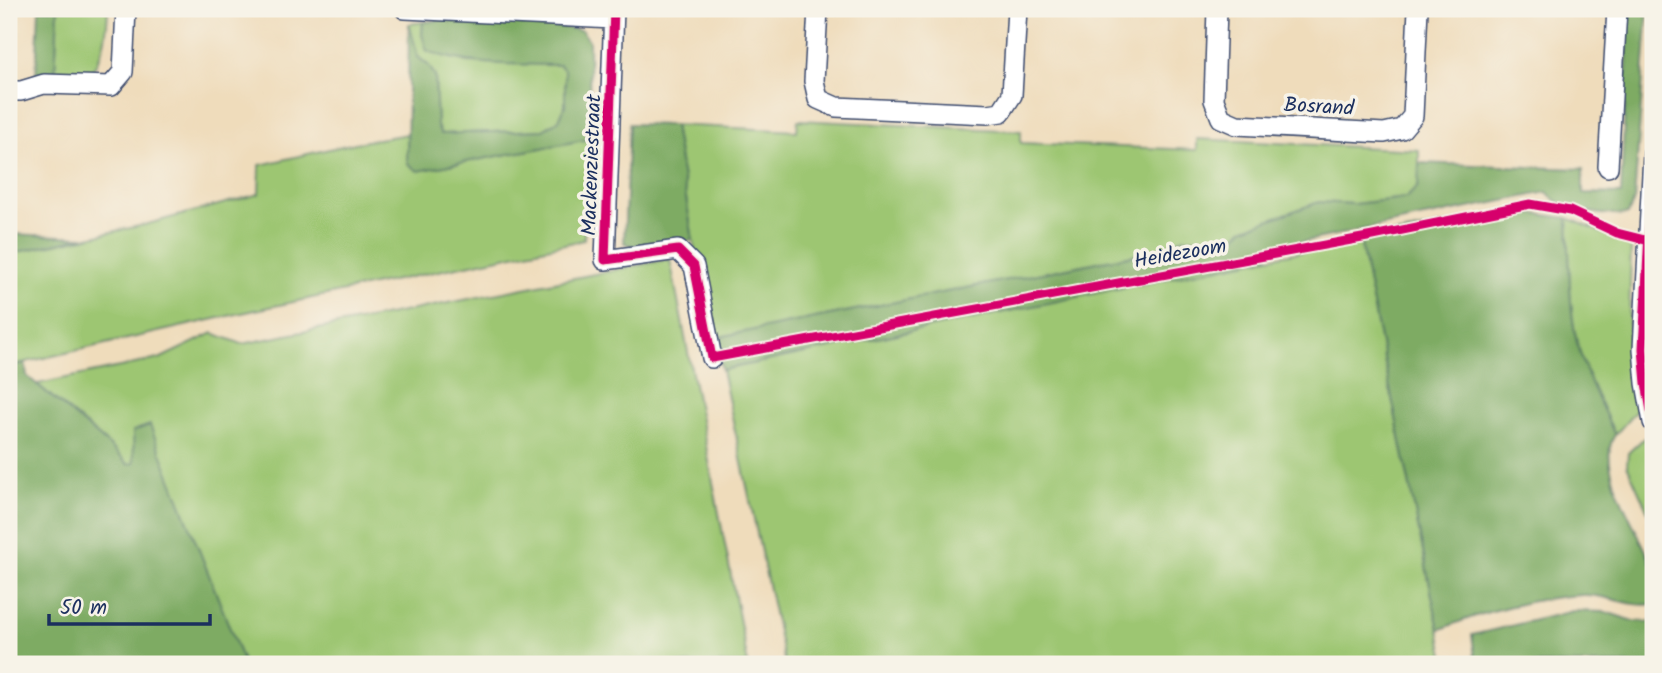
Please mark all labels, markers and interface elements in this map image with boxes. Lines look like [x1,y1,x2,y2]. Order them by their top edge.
street label: Bosrand [1283,89,1355,126]
street label: Mackenziestraat [574,93,611,236]
street label: Heidezoom [1131,230,1229,279]
scale bar [49,582,210,626]
text: 50 m [60,592,107,625]

